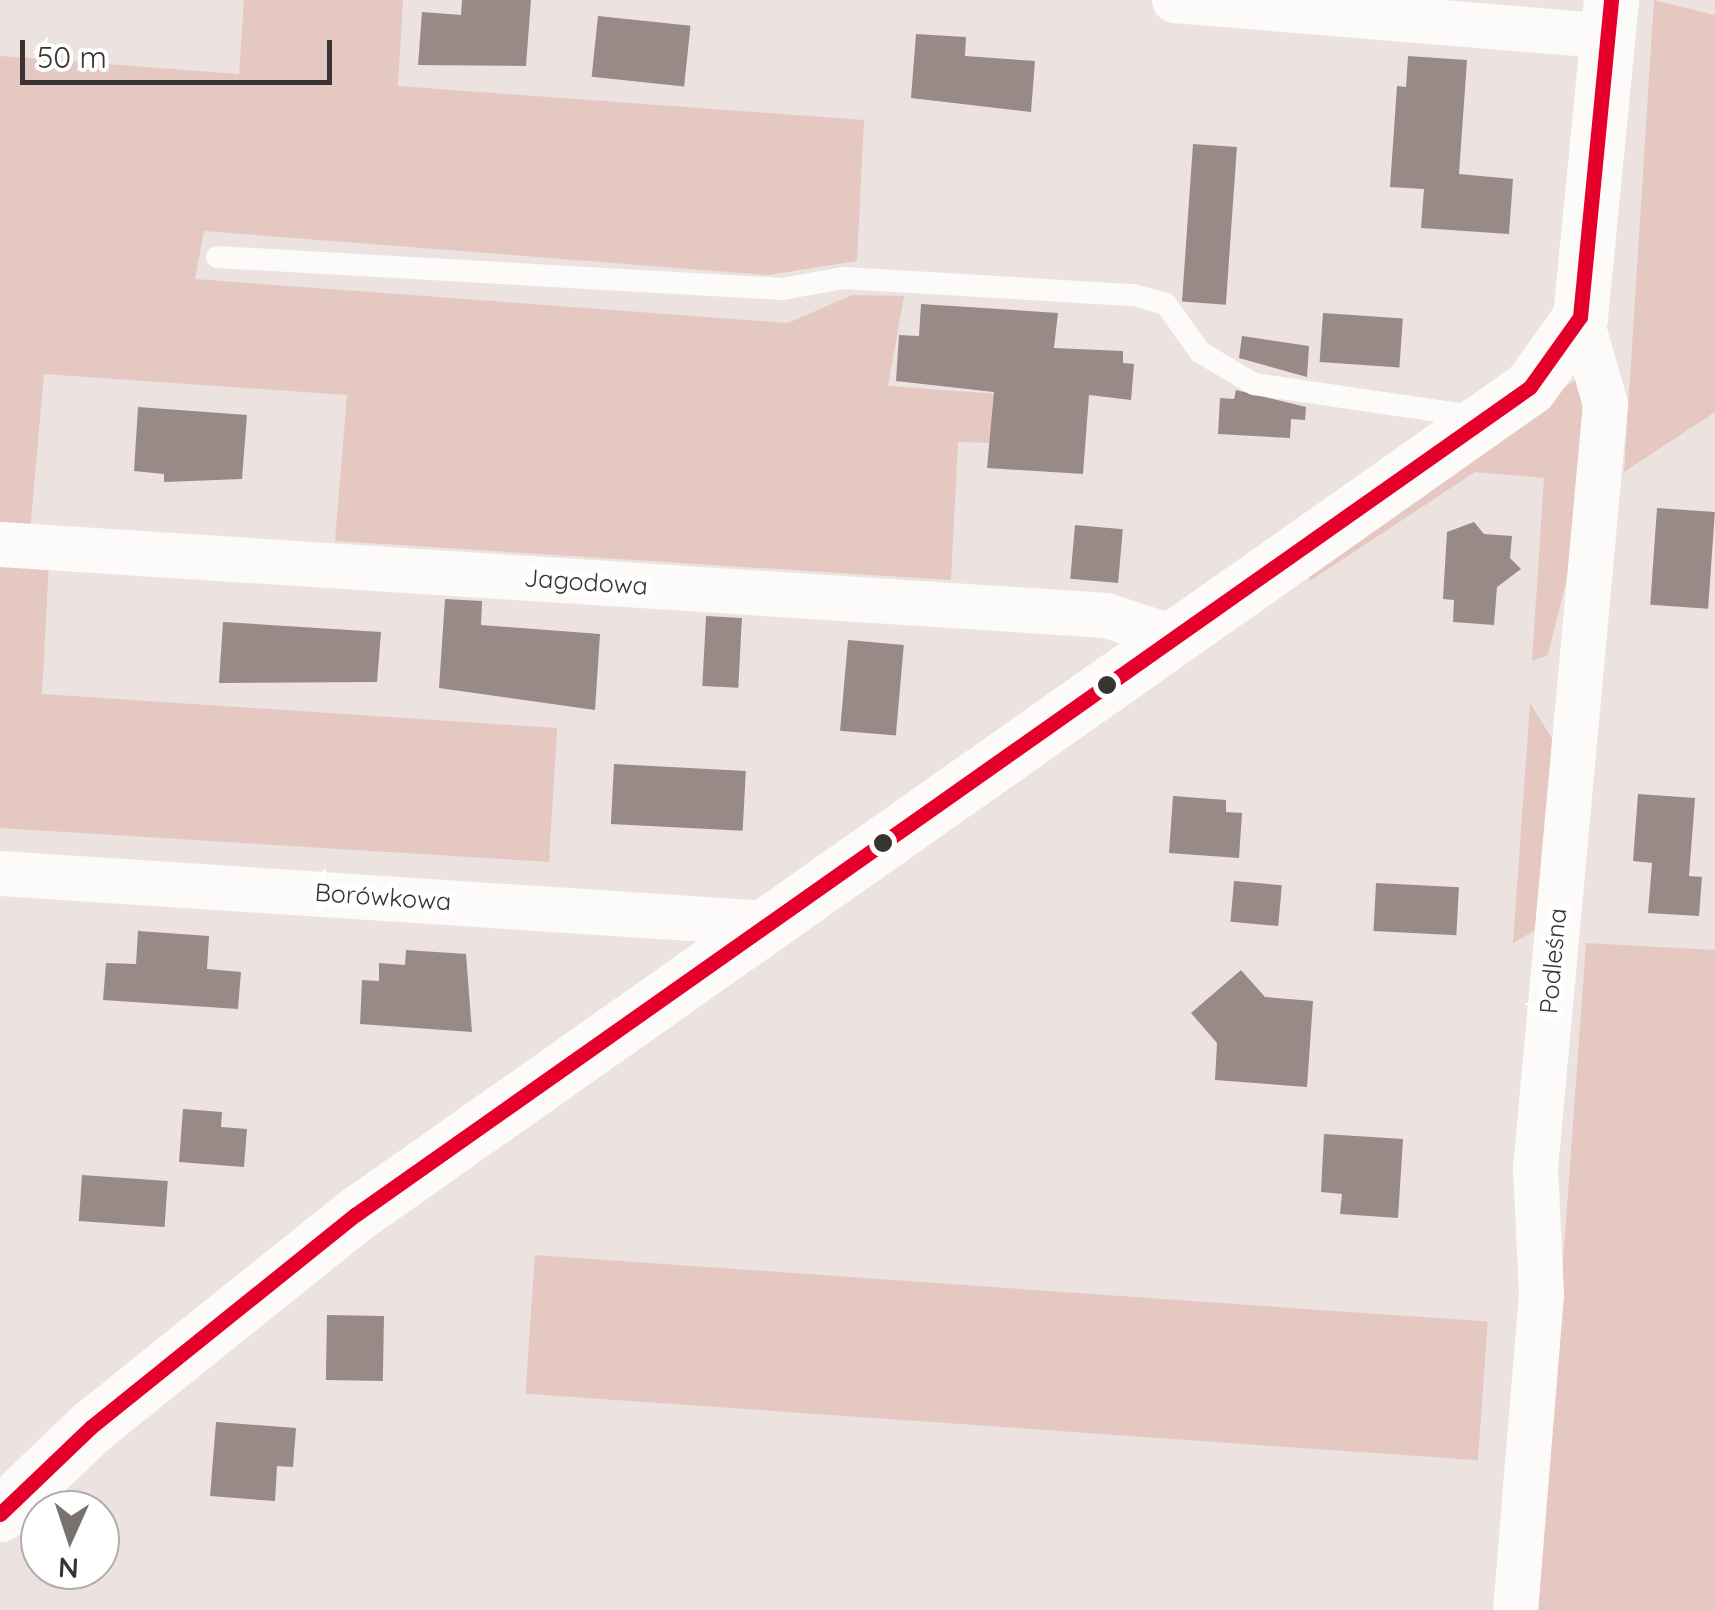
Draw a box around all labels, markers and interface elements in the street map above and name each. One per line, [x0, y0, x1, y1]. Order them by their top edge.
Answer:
scale bar [25, 20, 338, 82]
text: 50 m [37, 38, 107, 76]
street label: Jagodowa [523, 563, 649, 601]
unlabelled marker [1097, 675, 1117, 695]
unlabelled marker [873, 833, 893, 853]
street label: Borówkowa [314, 877, 452, 917]
street label: Podleśna [1533, 907, 1573, 1015]
north arrow [20, 1490, 120, 1590]
text: N [57, 1550, 80, 1586]

